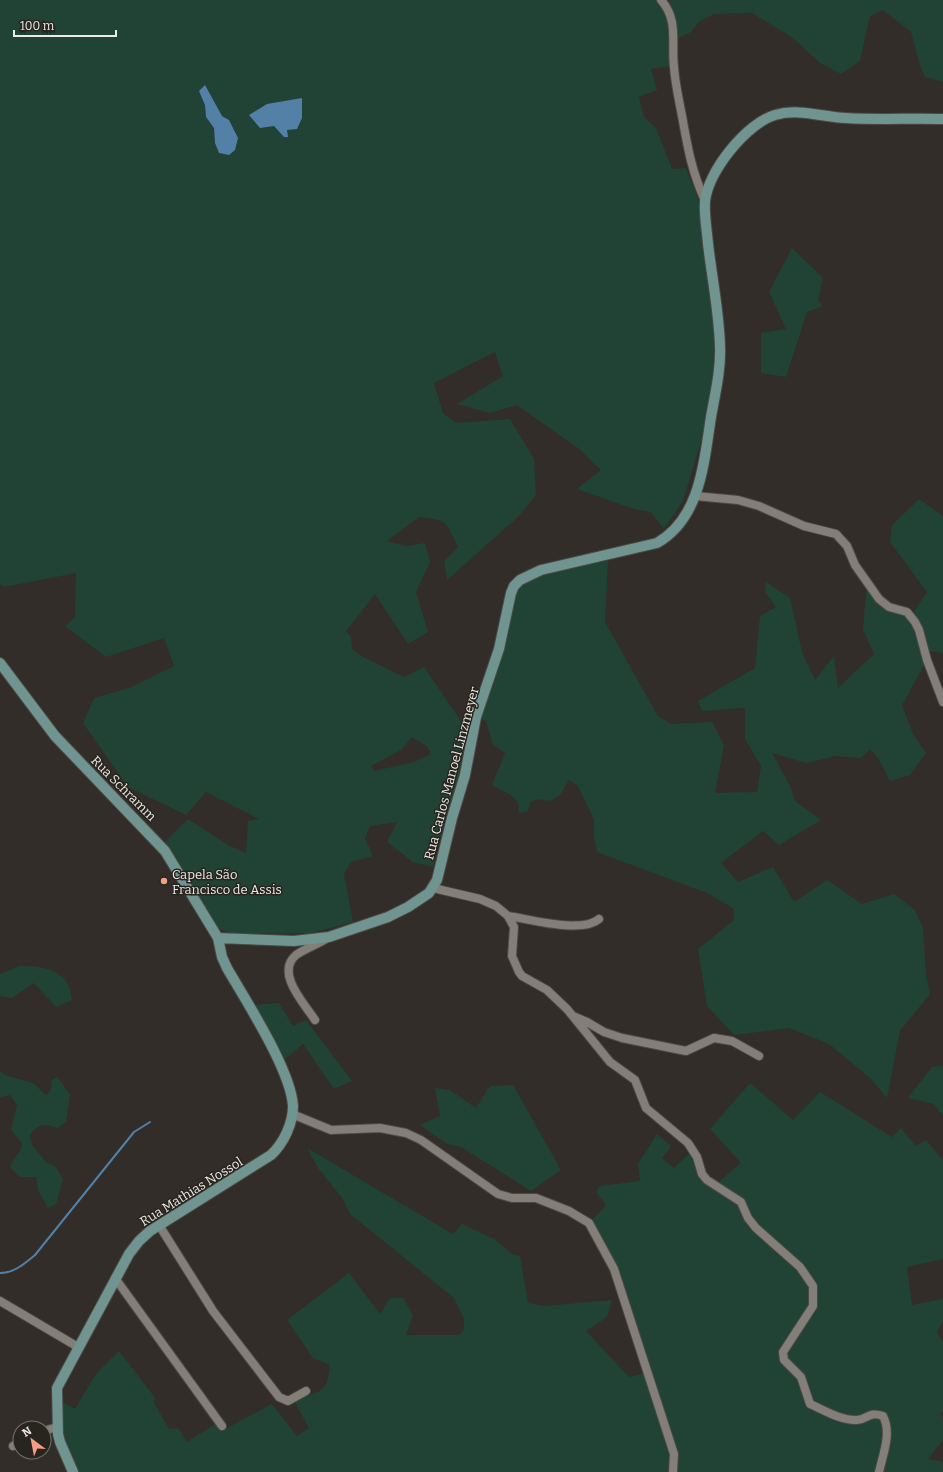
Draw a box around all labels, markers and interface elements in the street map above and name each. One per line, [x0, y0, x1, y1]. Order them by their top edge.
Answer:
scale bar [14, 12, 116, 38]
text: 100 m [20, 19, 55, 33]
street label: Rua Carlos Manoel Linzmeyer [421, 685, 482, 861]
street label: Rua Schramm [88, 753, 160, 824]
place label: Capela São Francisco de Assis [172, 867, 282, 897]
marker: Capela São Francisco de Assis [159, 876, 169, 886]
street label: Rua Mathias Nossol [137, 1154, 246, 1229]
north arrow [12, 1420, 52, 1460]
text: N [20, 1424, 34, 1440]

